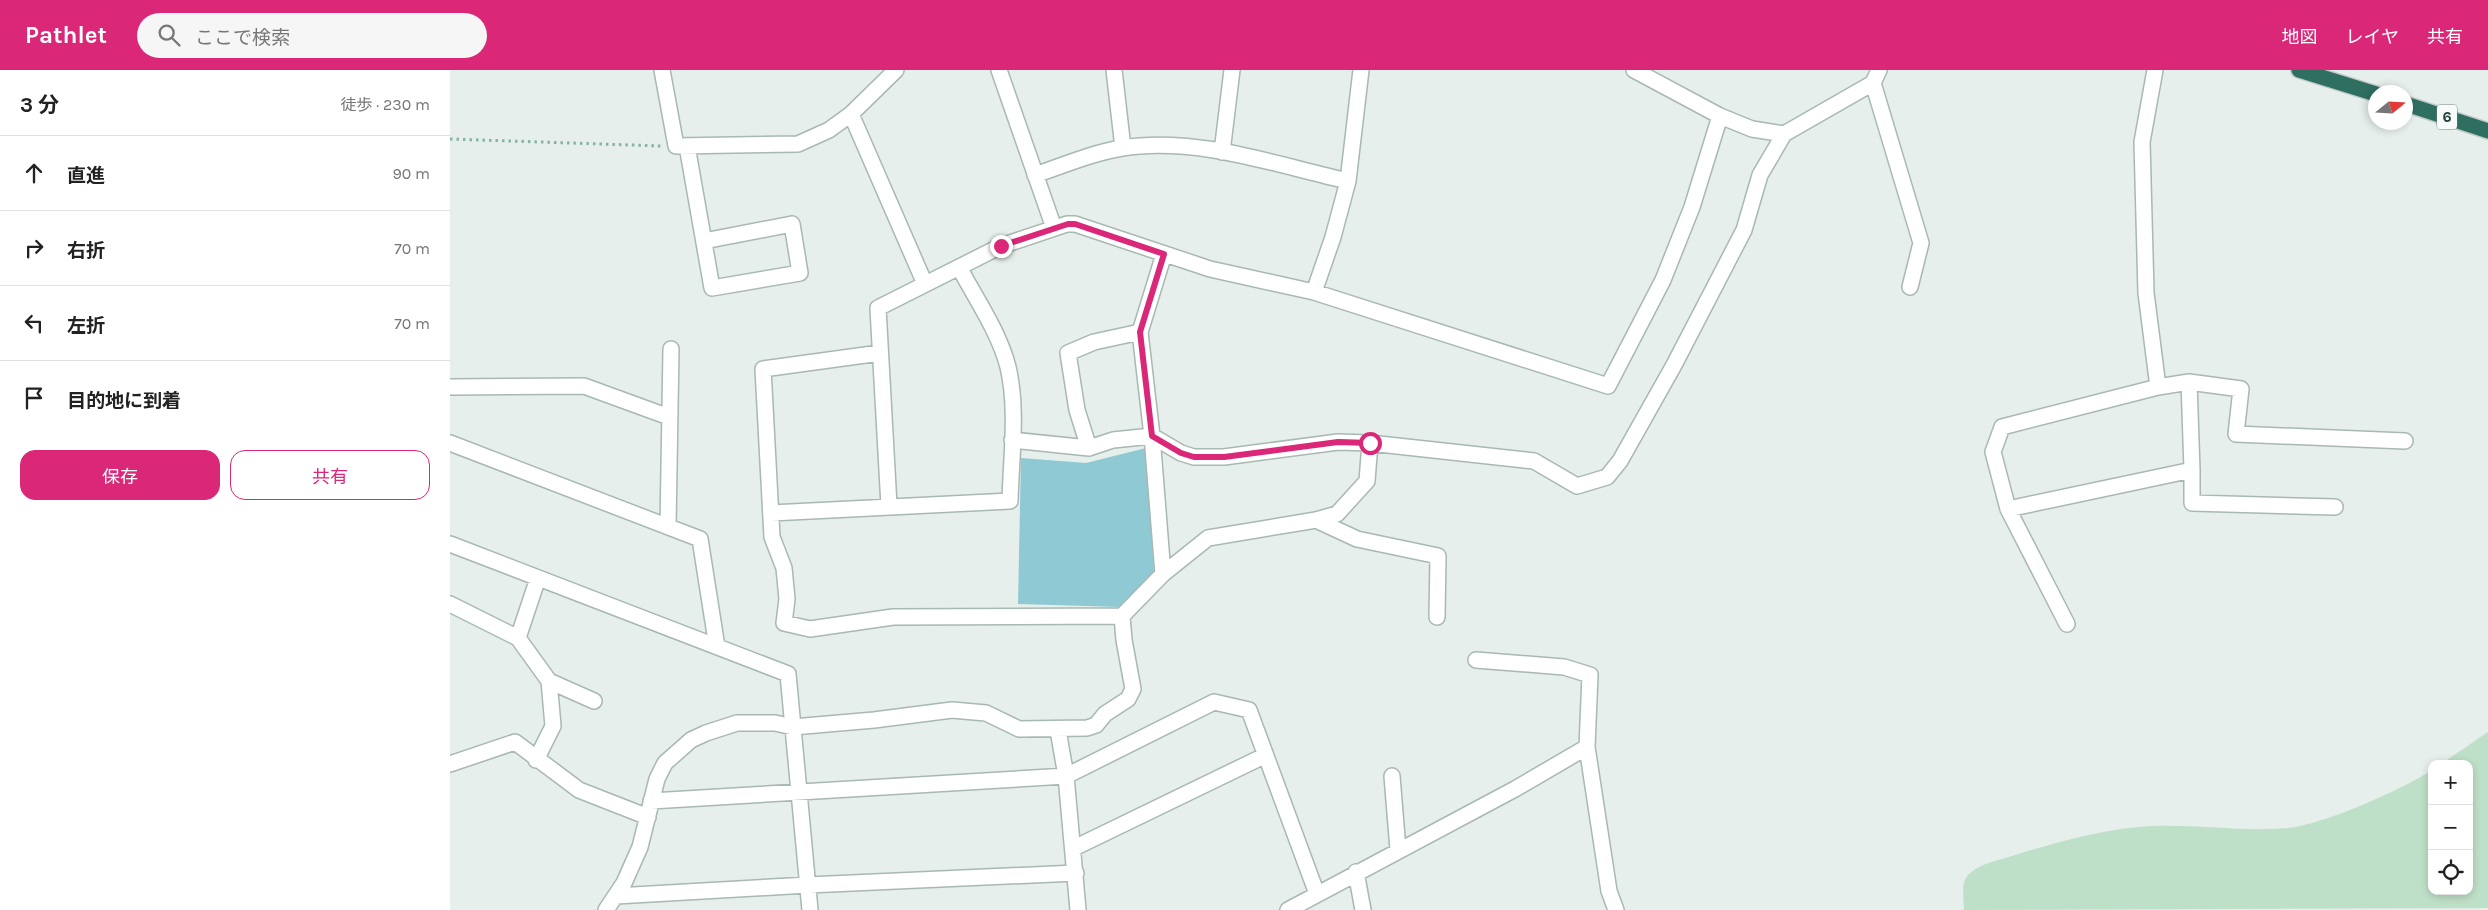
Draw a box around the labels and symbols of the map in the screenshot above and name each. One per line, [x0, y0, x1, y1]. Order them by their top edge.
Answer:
north arrow [2368, 85, 2413, 130]
road number: 6 [2437, 104, 2457, 130]
route end [990, 235, 1013, 258]
route start [1359, 432, 1382, 455]

